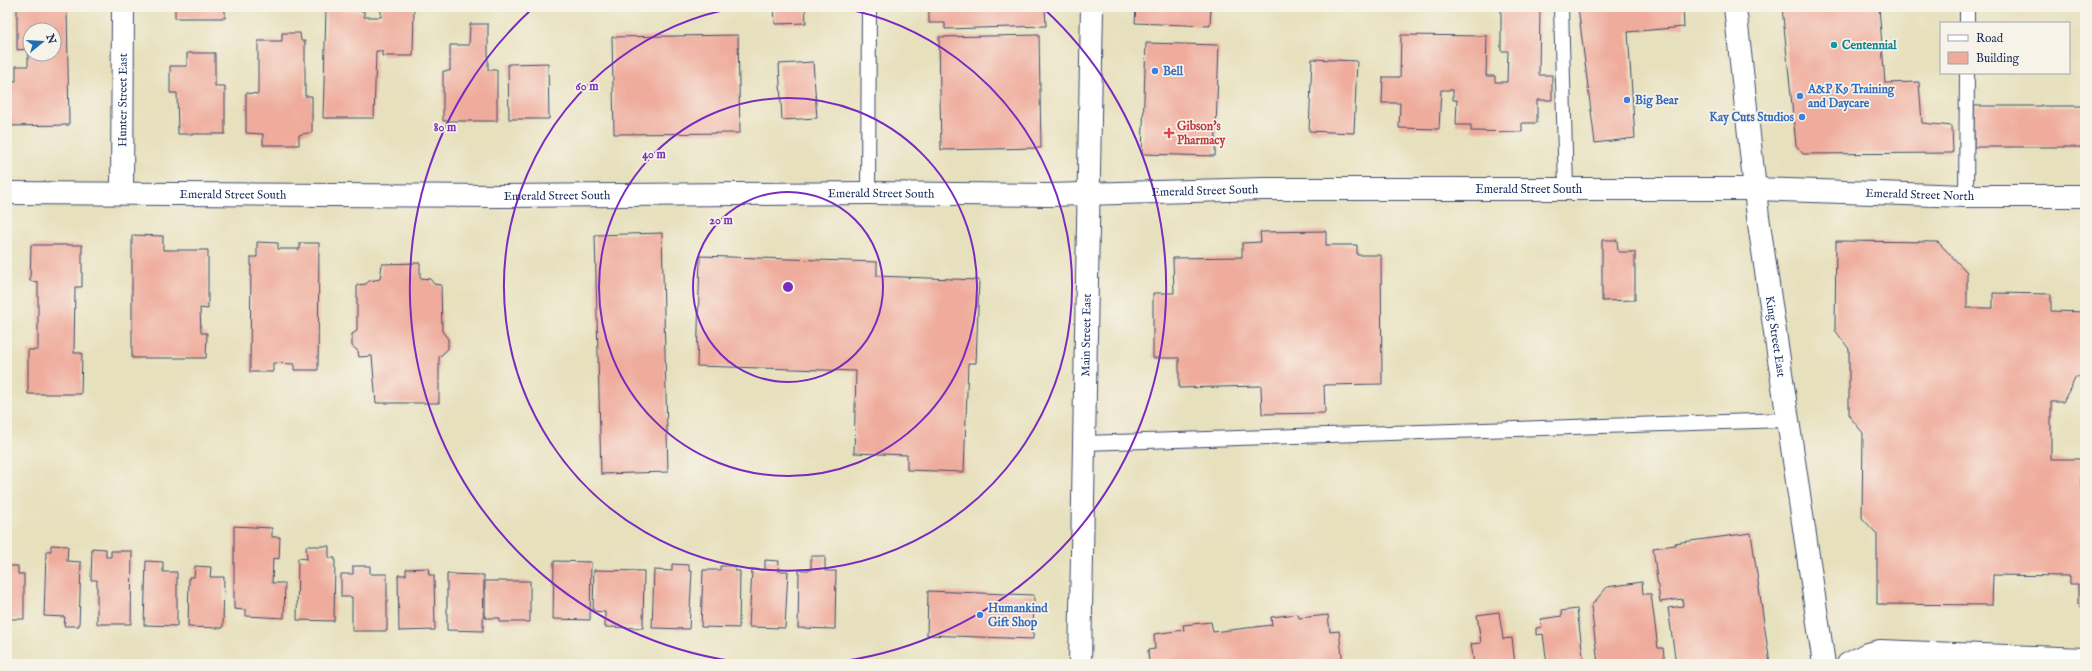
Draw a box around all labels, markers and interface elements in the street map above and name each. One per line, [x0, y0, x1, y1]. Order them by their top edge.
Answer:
north arrow [22, 22, 62, 62]
legend [1940, 22, 2070, 74]
text: Road [1976, 31, 2004, 46]
text: N [42, 32, 59, 46]
place label: Centennial [1842, 38, 1897, 53]
marker: Centennial [1829, 40, 1839, 50]
text: Building [1976, 51, 2020, 66]
street label: Hunter Street East [115, 53, 130, 147]
place label: Bell [1163, 64, 1184, 79]
marker: Bell [1150, 66, 1160, 76]
text: 60 m [576, 79, 599, 94]
place label: A&P K9 Training and Daycare [1807, 82, 1895, 112]
marker: A&P K9 Training and Daycare [1795, 91, 1805, 101]
place label: Big Bear [1635, 93, 1679, 109]
marker: Big Bear [1622, 95, 1632, 105]
place label: Kay Cuts Studios [1709, 110, 1795, 126]
marker: Kay Cuts Studios [1797, 112, 1807, 122]
place label: Gibson's Pharmacy [1177, 119, 1227, 149]
text: 80 m [434, 120, 457, 135]
marker: Gibson's Pharmacy [1164, 128, 1174, 138]
text: 40 m [642, 147, 667, 162]
street label: Emerald Street South [1151, 182, 1259, 200]
street label: Emerald Street South [1476, 182, 1583, 197]
street label: Emerald Street South [828, 185, 935, 201]
street label: Emerald Street North [1865, 185, 1975, 204]
street label: Emerald Street South [180, 187, 287, 202]
street label: Emerald Street South [504, 188, 611, 203]
text: 20 m [709, 213, 733, 228]
centre of rings [781, 280, 795, 294]
street label: Main Street East [1078, 293, 1094, 377]
street label: King Street East [1762, 295, 1789, 378]
place label: Humankind Gift Shop [988, 601, 1048, 631]
marker: Humankind Gift Shop [975, 610, 985, 620]

